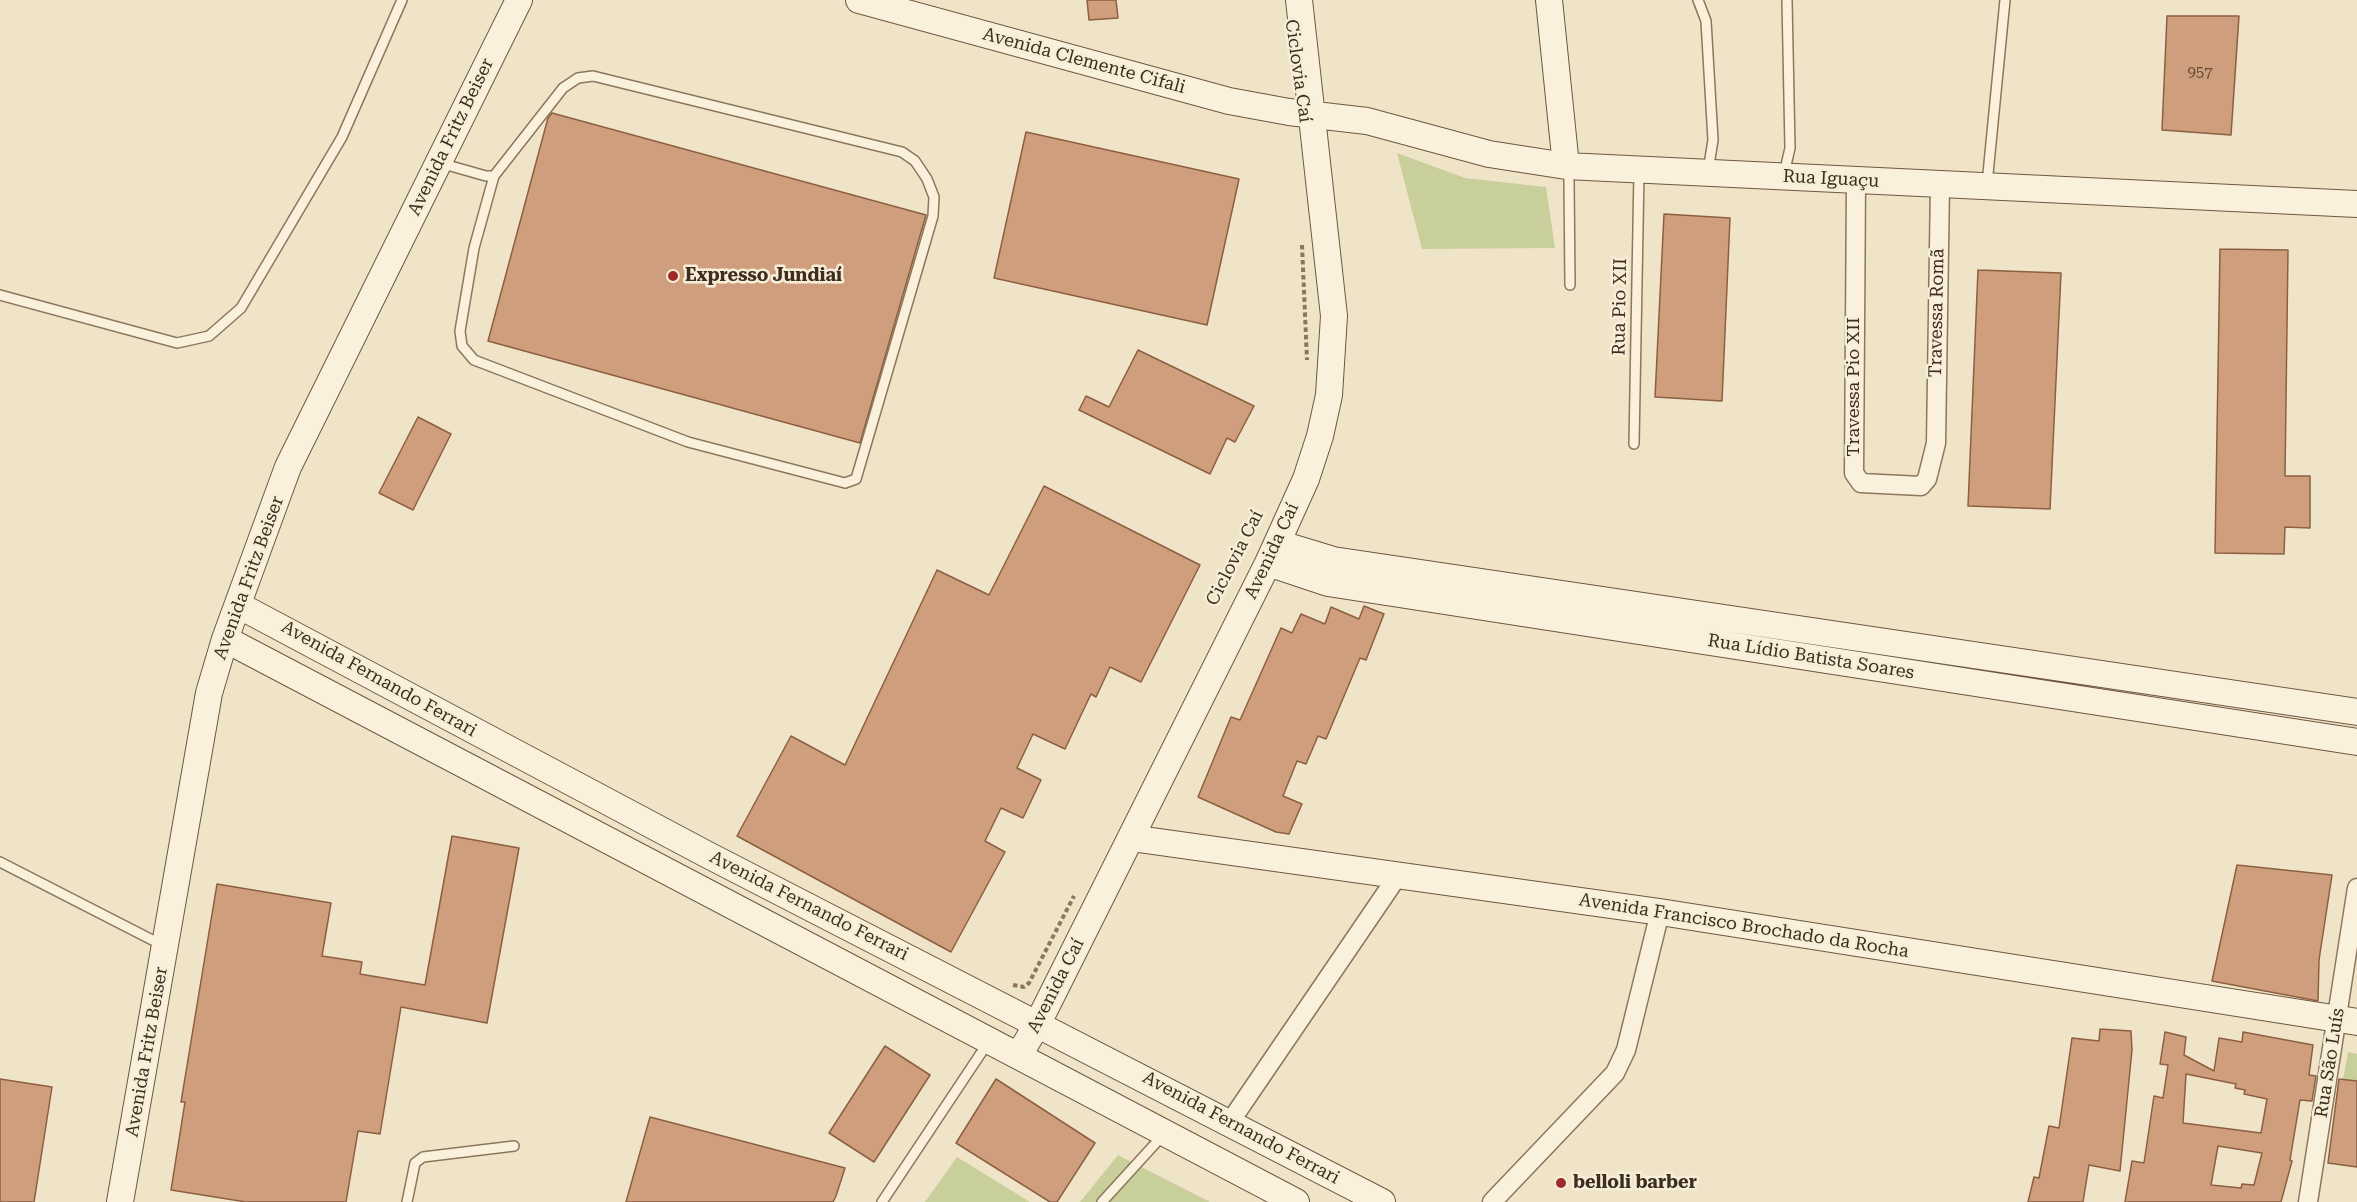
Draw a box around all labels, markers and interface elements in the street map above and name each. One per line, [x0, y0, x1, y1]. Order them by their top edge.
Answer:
street label: Ciclovia Caí [1280, 18, 1316, 124]
street label: Avenida Clemente Cifali [980, 24, 1188, 98]
street label: Avenida Fritz Beiser [403, 55, 499, 219]
house number: 957 [2187, 64, 2213, 82]
street label: Rua Iguaçu [1782, 166, 1880, 192]
street label: Travessa Romã [1925, 248, 1949, 378]
street label: Rua Pio XII [1608, 258, 1632, 356]
place label: Expresso Jundiaí [685, 265, 842, 287]
marker: Expresso Jundiaí [666, 269, 680, 283]
street label: Travessa Pio XII [1843, 317, 1865, 457]
street label: Avenida Fritz Beiser [209, 493, 289, 663]
street label: Avenida Caí [1240, 499, 1304, 603]
street label: Ciclovia Caí [1202, 507, 1268, 609]
street label: Avenida Fernando Ferrari [278, 616, 480, 742]
street label: Rua Lídio Batista Soares [1706, 630, 1916, 684]
street label: Avenida Fernando Ferrari [706, 846, 912, 966]
street label: Avenida Francisco Brochado da Rocha [1578, 889, 1910, 963]
street label: Avenida Caí [1023, 935, 1089, 1037]
street label: Avenida Fritz Beiser [121, 965, 173, 1139]
street label: Rua São Luís [2311, 1007, 2349, 1119]
street label: Avenida Fernando Ferrari [1139, 1067, 1343, 1189]
place label: belloli barber [1573, 1172, 1697, 1194]
marker: belloli barber [1554, 1176, 1568, 1190]

